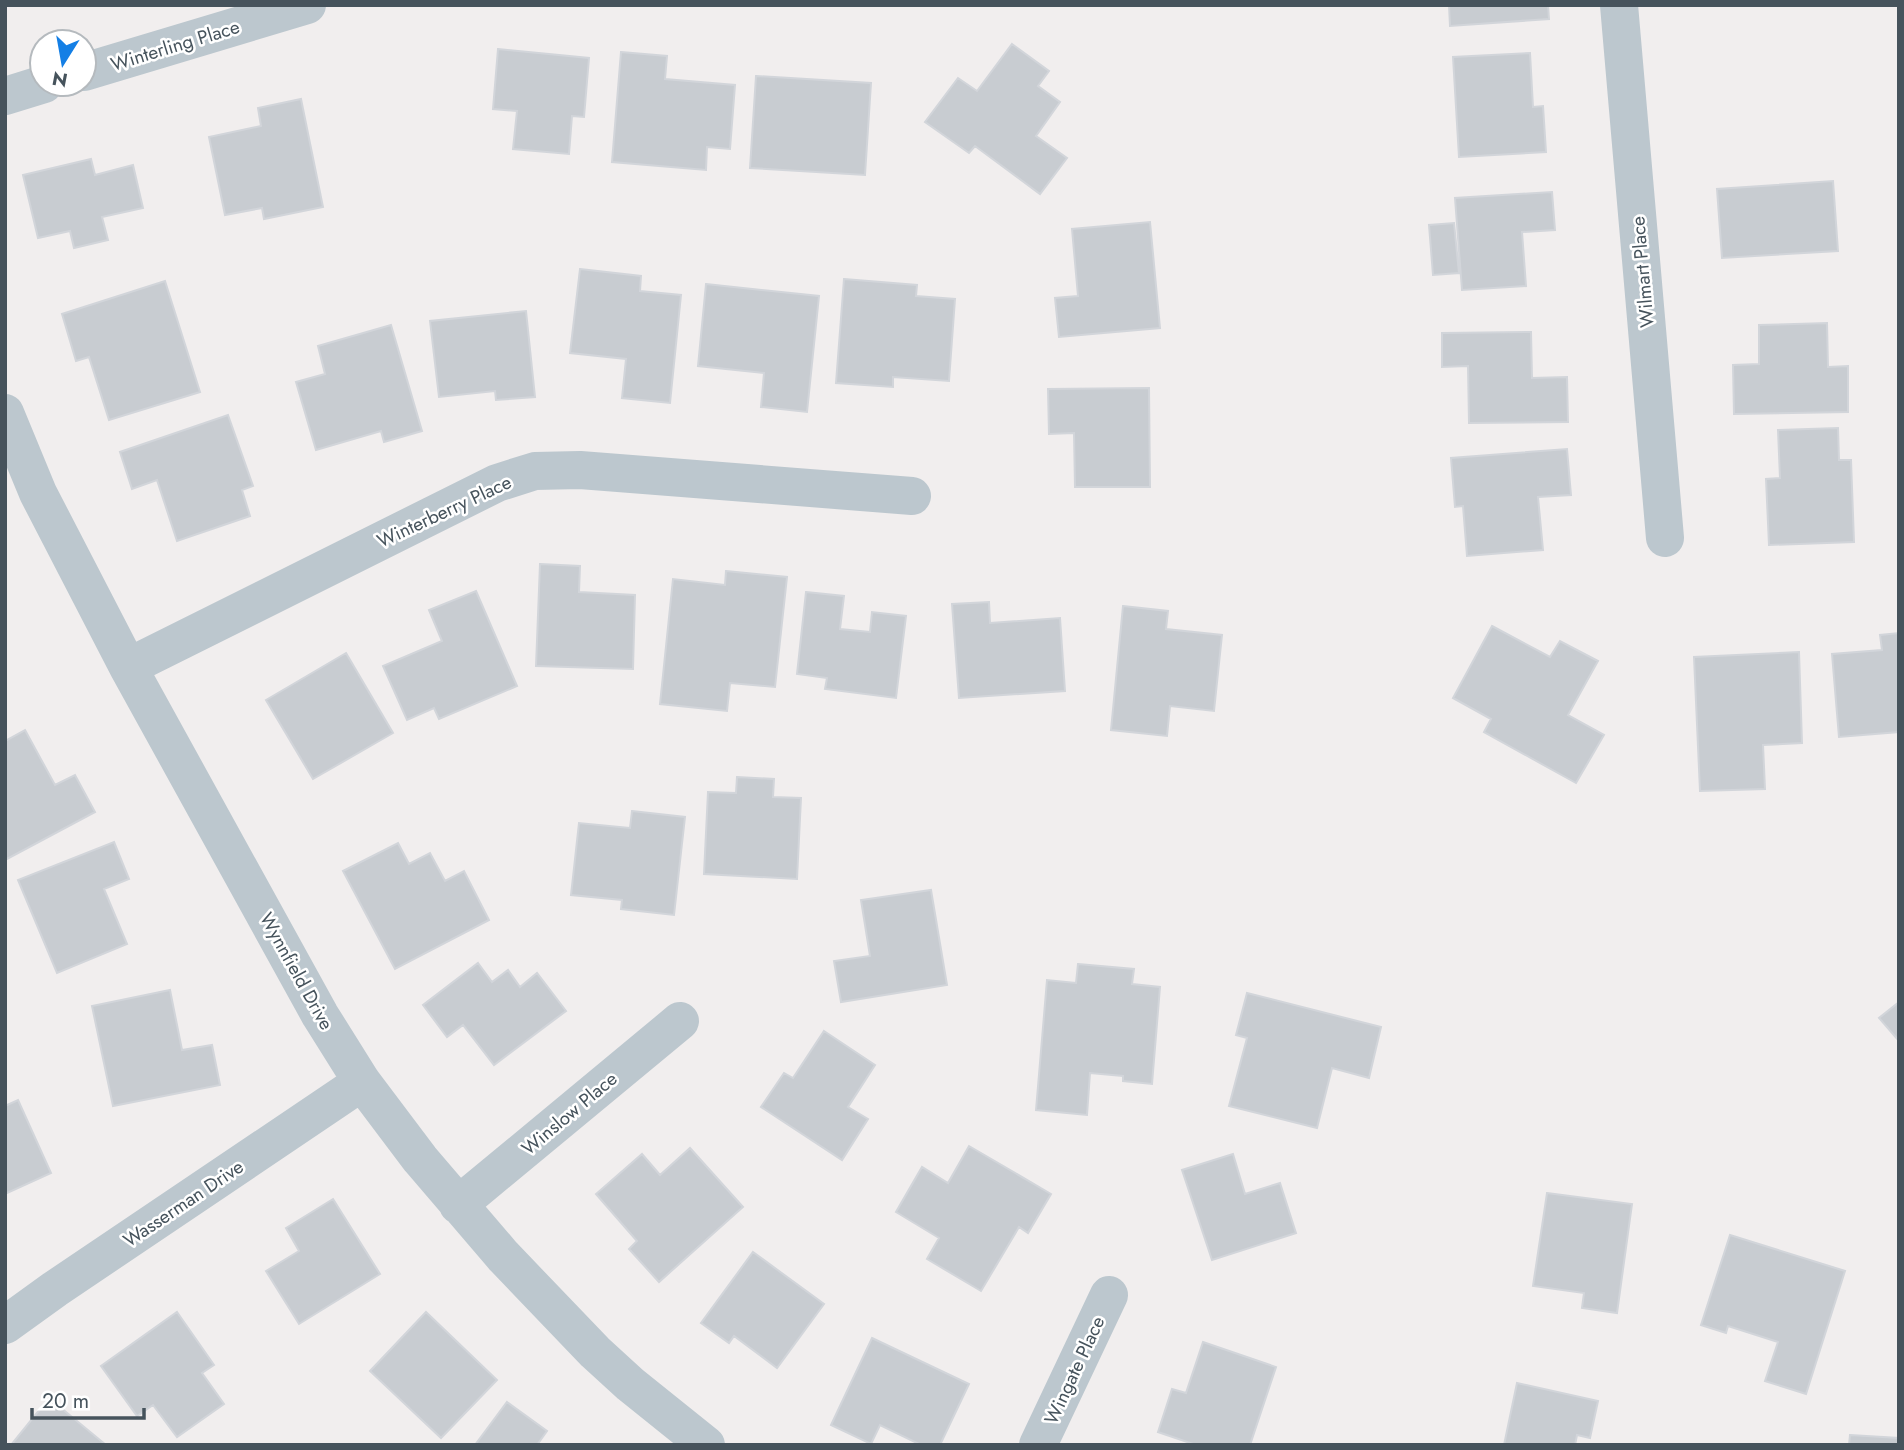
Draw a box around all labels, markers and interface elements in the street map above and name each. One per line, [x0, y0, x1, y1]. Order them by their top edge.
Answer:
street label: Winterling Place [108, 13, 243, 78]
north arrow [28, 28, 98, 98]
text: N [50, 65, 70, 94]
street label: Wilmart Place [1624, 215, 1661, 329]
street label: Winterberry Place [373, 468, 516, 554]
street label: Wynnfield Drive [253, 908, 340, 1035]
street label: Winslow Place [516, 1065, 623, 1161]
street label: Wasserman Drive [118, 1153, 249, 1254]
street label: Wingate Place [1038, 1312, 1111, 1429]
scale bar [32, 1376, 144, 1420]
text: 20 m [42, 1386, 89, 1416]

